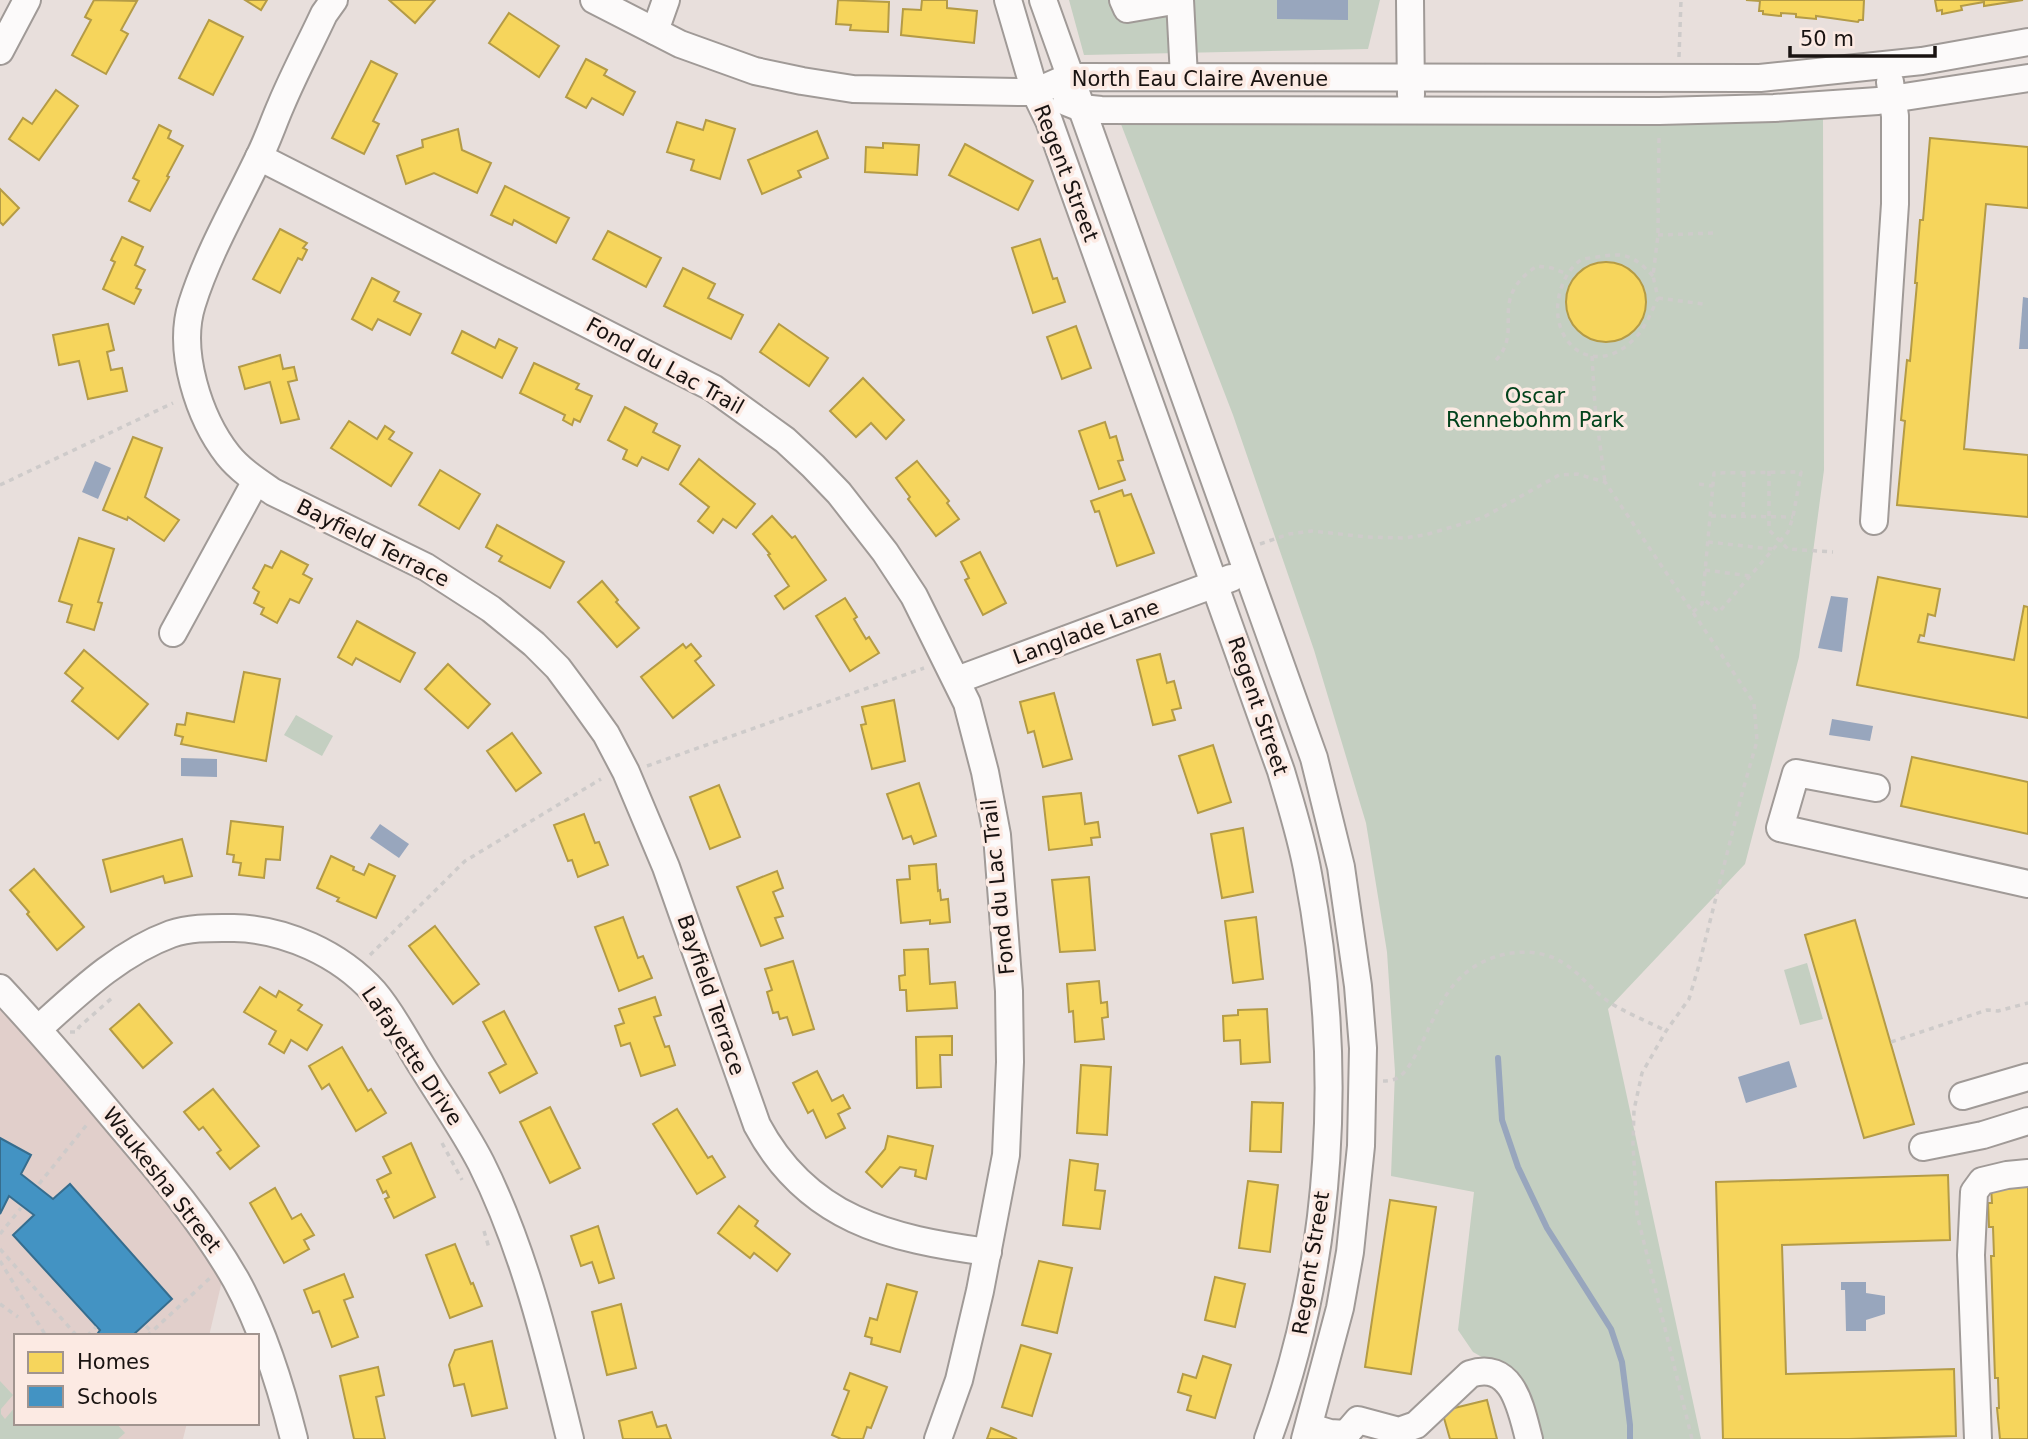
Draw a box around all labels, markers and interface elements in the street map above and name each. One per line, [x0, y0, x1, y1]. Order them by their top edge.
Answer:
scale bar [1790, 14, 1935, 58]
text: 50 m [1800, 27, 1854, 51]
street label: North Eau Claire Avenue [1072, 67, 1328, 91]
street label: Regent Street [1029, 101, 1103, 245]
street label: Fond du Lac Trail [582, 313, 748, 419]
park label: Oscar Rennebohm Park [1446, 384, 1625, 432]
street label: Bayfield Terrace [293, 494, 453, 592]
street label: Langlade Lane [1010, 594, 1162, 670]
street label: Regent Street [1223, 634, 1293, 778]
street label: Fond du Lac Trail [977, 798, 1019, 976]
street label: Bayfield Terrace [672, 912, 750, 1078]
street label: Lafayette Drive [357, 982, 467, 1130]
street label: Waukesha Street [98, 1103, 226, 1257]
street label: Regent Street [1288, 1190, 1334, 1336]
legend [14, 1334, 259, 1425]
text: Homes [77, 1350, 150, 1374]
text: Schools [77, 1385, 158, 1409]

